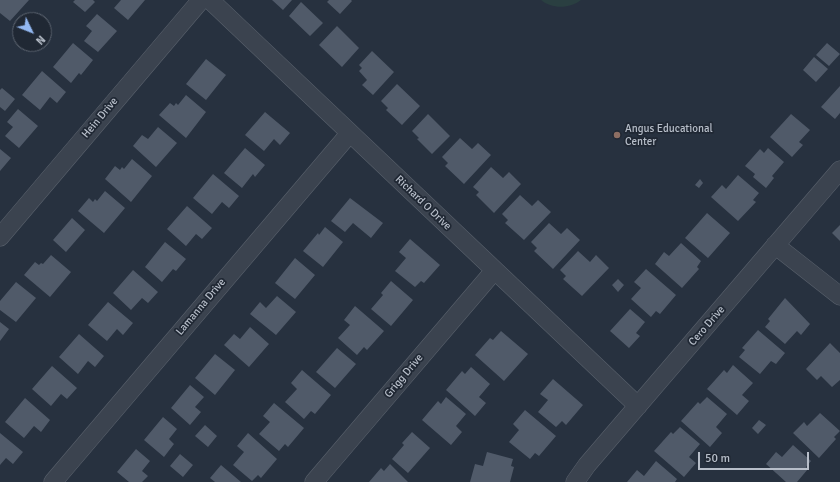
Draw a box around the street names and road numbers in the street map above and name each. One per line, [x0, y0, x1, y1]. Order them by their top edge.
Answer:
street label: Hein Drive [79, 95, 121, 141]
street label: Richard O Drive [392, 173, 454, 233]
street label: Lamanna Drive [173, 276, 229, 338]
street label: Cero Drive [686, 303, 728, 349]
street label: Grigg Drive [382, 351, 426, 401]

